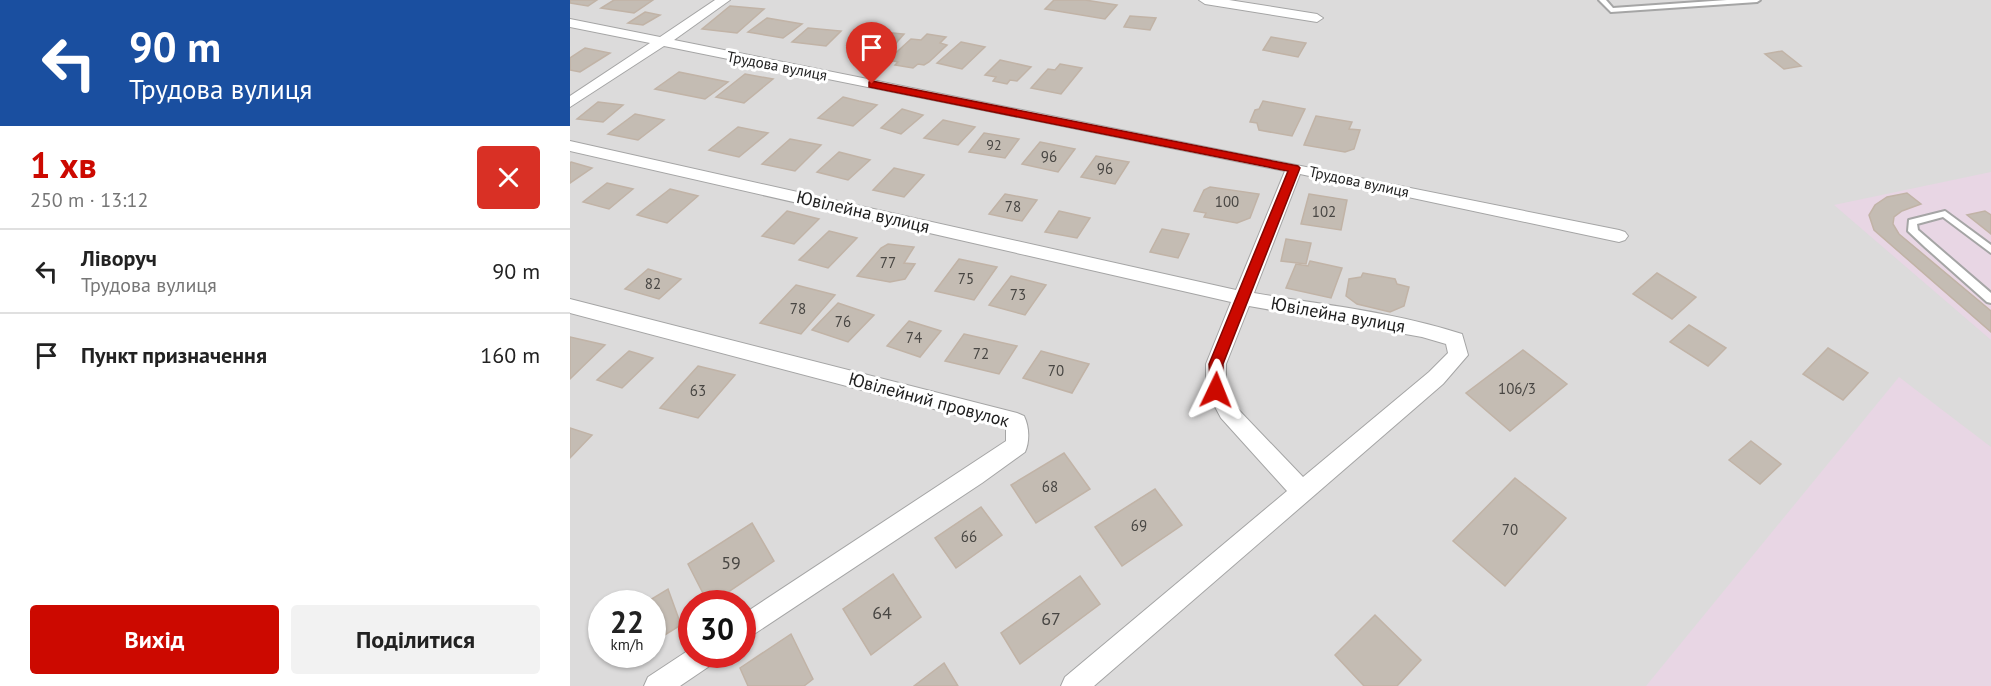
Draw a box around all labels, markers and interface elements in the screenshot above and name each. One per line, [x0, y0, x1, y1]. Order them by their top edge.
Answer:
text: 90 m [129, 19, 221, 74]
pin [846, 22, 897, 84]
icon: left [30, 24, 108, 102]
icon: arrive [855, 31, 888, 64]
street label: Трудова вулиця [725, 46, 829, 85]
text: Трудова вулиця [129, 72, 312, 106]
house number: 92 [986, 136, 1002, 154]
text: 1 хв [30, 141, 97, 188]
button: close [477, 146, 540, 209]
house number: 96 [1041, 147, 1057, 166]
house number: 96 [1097, 159, 1113, 178]
street label: Трудова вулиця [1307, 162, 1411, 201]
street label: Ювілейна вулиця [794, 185, 932, 238]
text: 250 m · 13:12 [30, 187, 148, 213]
house number: 100 [1215, 192, 1239, 211]
house number: 78 [1005, 197, 1021, 216]
house number: 102 [1312, 202, 1336, 221]
text: Ліворуч [81, 244, 157, 272]
house number: 77 [880, 253, 896, 272]
icon: left [30, 255, 63, 288]
text: 90 m [492, 257, 540, 285]
house number: 75 [958, 269, 974, 288]
text: Трудова вулиця [81, 272, 217, 298]
house number: 82 [645, 274, 661, 293]
house number: 73 [1010, 285, 1026, 304]
street label: Ювілейна вулиця [1269, 291, 1407, 338]
house number: 78 [790, 299, 806, 318]
house number: 76 [835, 312, 851, 331]
house number: 74 [906, 328, 922, 347]
icon: arrive [30, 339, 63, 372]
text: Пункт призначення [81, 341, 267, 369]
text: 160 m [480, 341, 540, 369]
house number: 72 [973, 344, 989, 363]
position arrow [1184, 358, 1248, 422]
house number: 70 [1048, 361, 1064, 380]
street label: Ювілейний провулок [846, 367, 1012, 432]
house number: 106/3 [1498, 379, 1536, 398]
house number: 63 [690, 381, 706, 400]
house number: 68 [1042, 477, 1058, 496]
house number: 69 [1131, 516, 1147, 535]
house number: 70 [1502, 520, 1518, 539]
house number: 66 [961, 527, 977, 546]
house number: 59 [721, 551, 741, 574]
speed limit sign: 30 [678, 590, 756, 668]
house number: 64 [872, 601, 892, 624]
text: 22 [610, 602, 644, 641]
button: Вихід [30, 605, 279, 674]
button: Поділитися [291, 605, 540, 674]
house number: 67 [1041, 607, 1061, 630]
text: km/h [611, 635, 643, 654]

